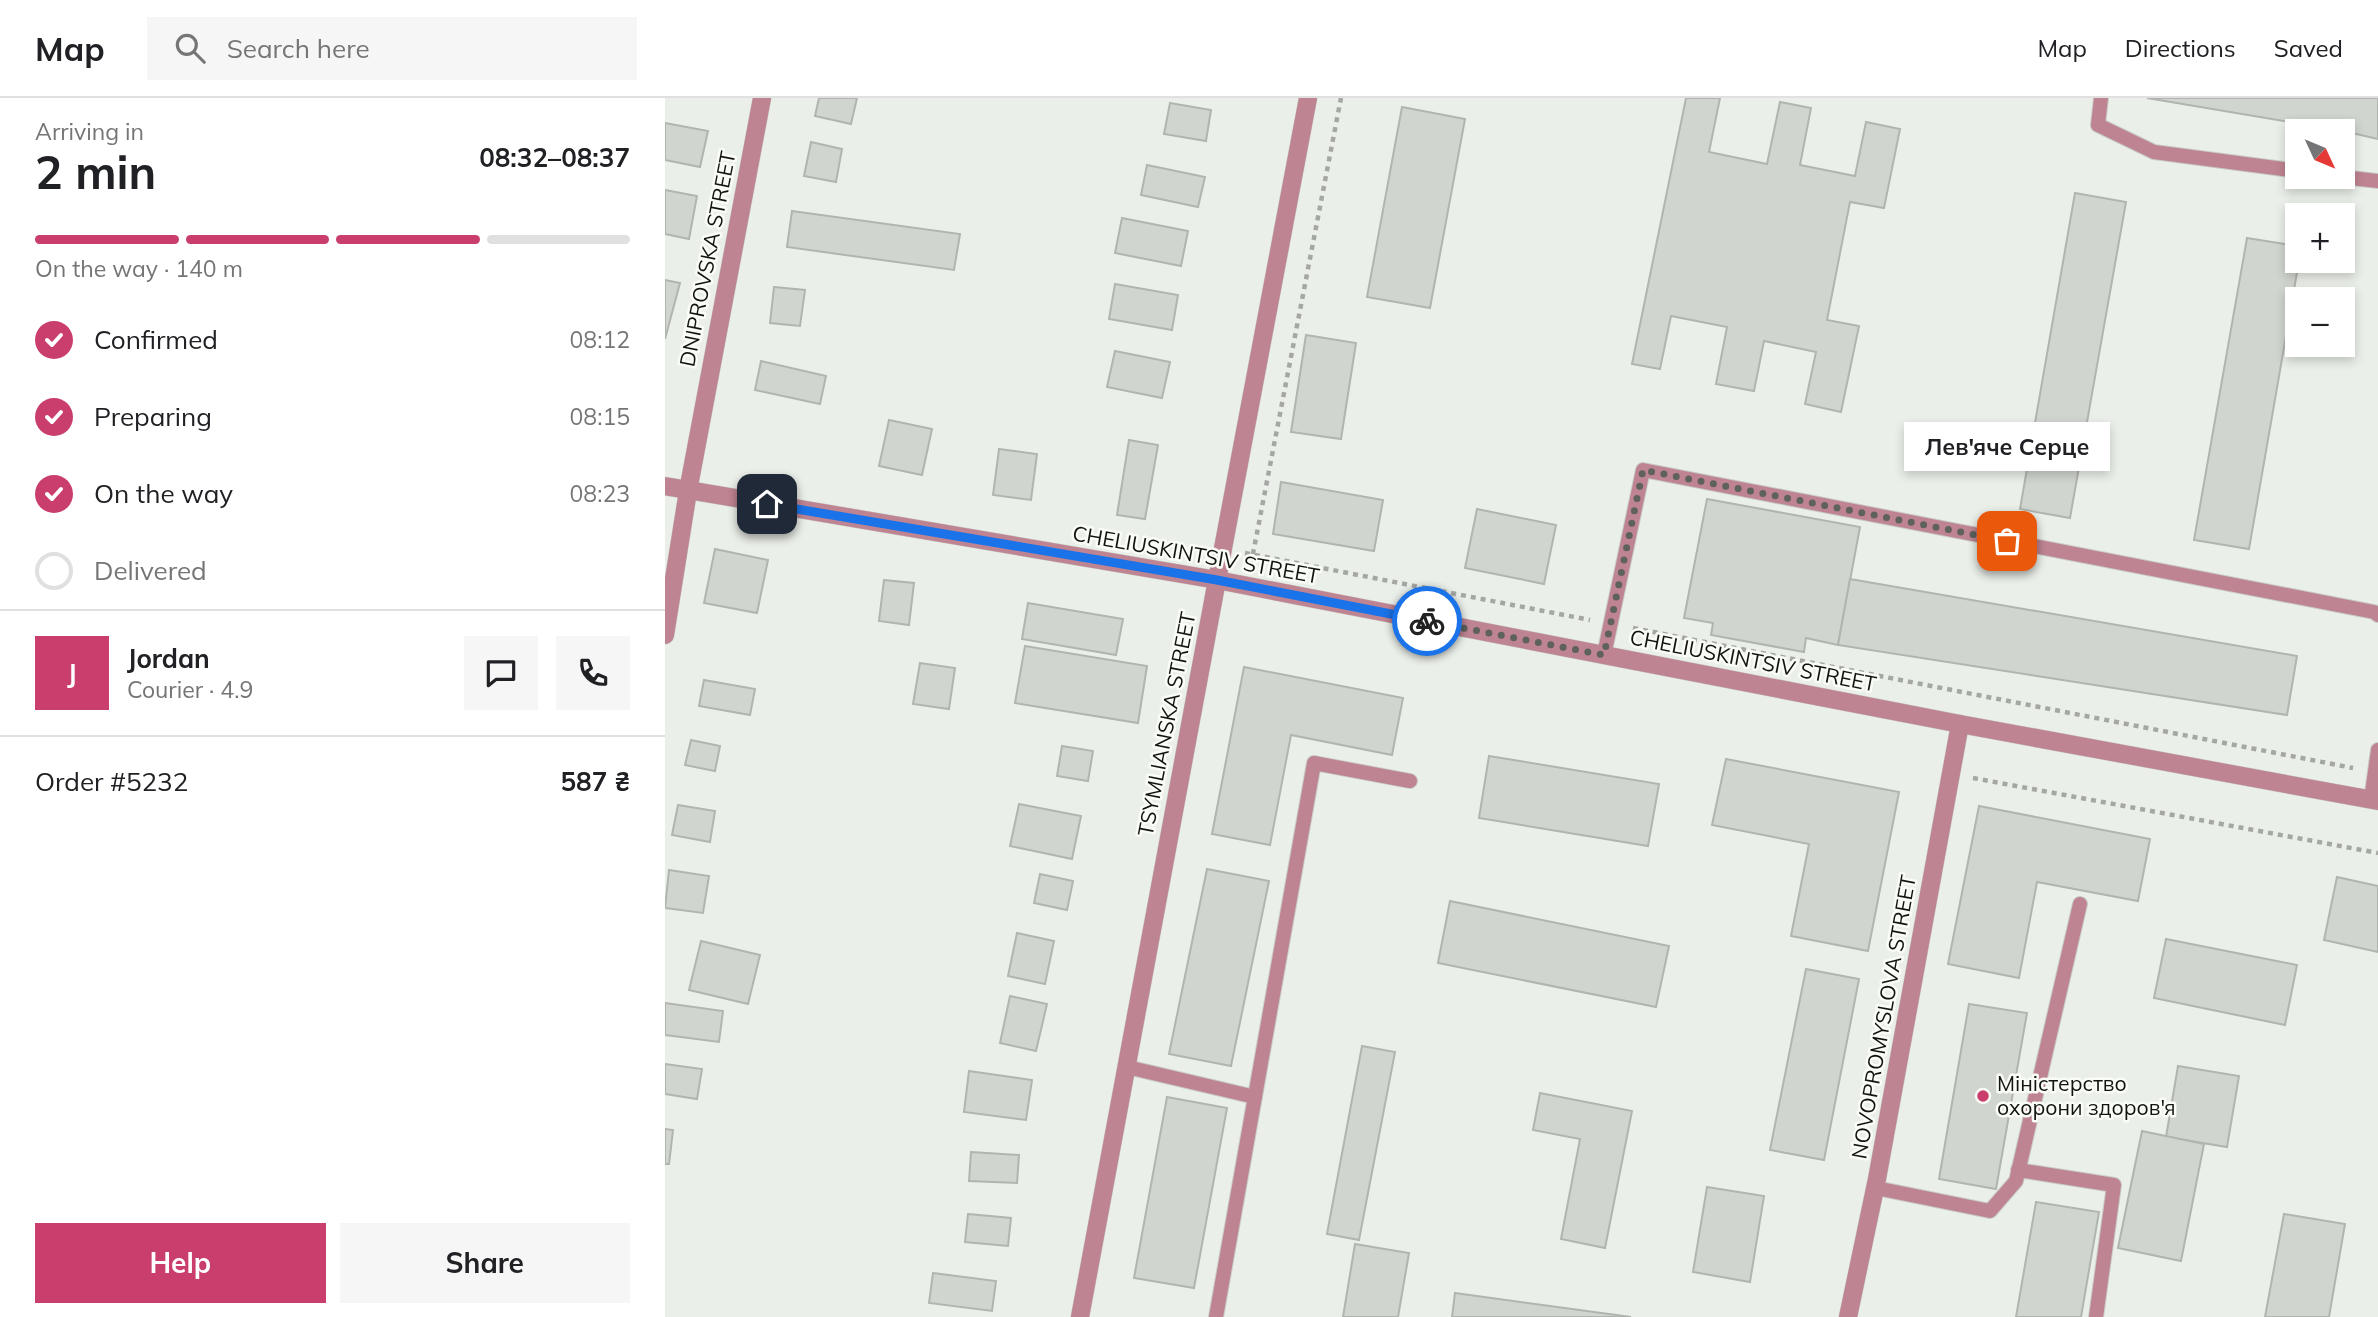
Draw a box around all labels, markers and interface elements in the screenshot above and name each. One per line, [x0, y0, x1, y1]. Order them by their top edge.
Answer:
search box [147, 17, 637, 80]
text: Map [35, 28, 105, 69]
icon: search [171, 29, 209, 67]
text: Search here [227, 32, 370, 65]
text: Map [2037, 33, 2087, 63]
text: Directions [2125, 33, 2236, 63]
text: Saved [2274, 33, 2343, 63]
text: Arriving in [35, 117, 144, 146]
north arrow [2285, 119, 2355, 189]
map controls [2285, 119, 2355, 357]
text: 08:32–08:37 [479, 141, 630, 174]
text: 2 min [35, 143, 156, 201]
street label: DNIPROVSKA STREET [673, 149, 741, 369]
button: + [2285, 203, 2355, 273]
text: On the way · 140 m [35, 254, 243, 283]
button: − [2285, 287, 2355, 357]
icon: check [35, 321, 73, 359]
text: Confirmed [94, 323, 218, 356]
text: 08:12 [570, 325, 630, 354]
icon: check [35, 398, 73, 436]
text: Preparing [94, 400, 212, 433]
text: 08:15 [570, 402, 630, 431]
callout: Лев'яче Серце [1904, 422, 2110, 471]
text: Лев'яче Серце [1925, 432, 2089, 461]
pin [737, 474, 797, 534]
icon: check [35, 475, 73, 513]
text: On the way [94, 477, 233, 510]
text: 08:23 [570, 479, 630, 508]
icon: home [748, 485, 786, 523]
pin [1977, 511, 2037, 571]
street label: CHELIUSKINTSIV STREET [1071, 519, 1322, 589]
icon: bag [1988, 522, 2026, 560]
text: Delivered [94, 554, 207, 587]
courier [1392, 586, 1462, 656]
icon: bike [1408, 602, 1446, 640]
street label: TSYMLIANSKA STREET [1132, 609, 1201, 838]
street label: CHELIUSKINTSIV STREET [1628, 623, 1879, 697]
button: chat [464, 636, 538, 710]
button: phone [556, 636, 630, 710]
text: Jordan [127, 642, 210, 675]
text: J [67, 657, 77, 690]
text: Courier · 4.9 [127, 675, 253, 704]
text: Order #5232 [35, 765, 188, 798]
text: 587 ₴ [560, 765, 630, 798]
street label: NOVOPROMYSLOVA STREET [1845, 873, 1921, 1161]
place label: Міністерство охорони здоров'я [1997, 1070, 2176, 1120]
marker: Міністерство охорони здоров'я [1975, 1088, 1991, 1104]
button: Help [35, 1223, 326, 1303]
button: Share [340, 1223, 630, 1303]

